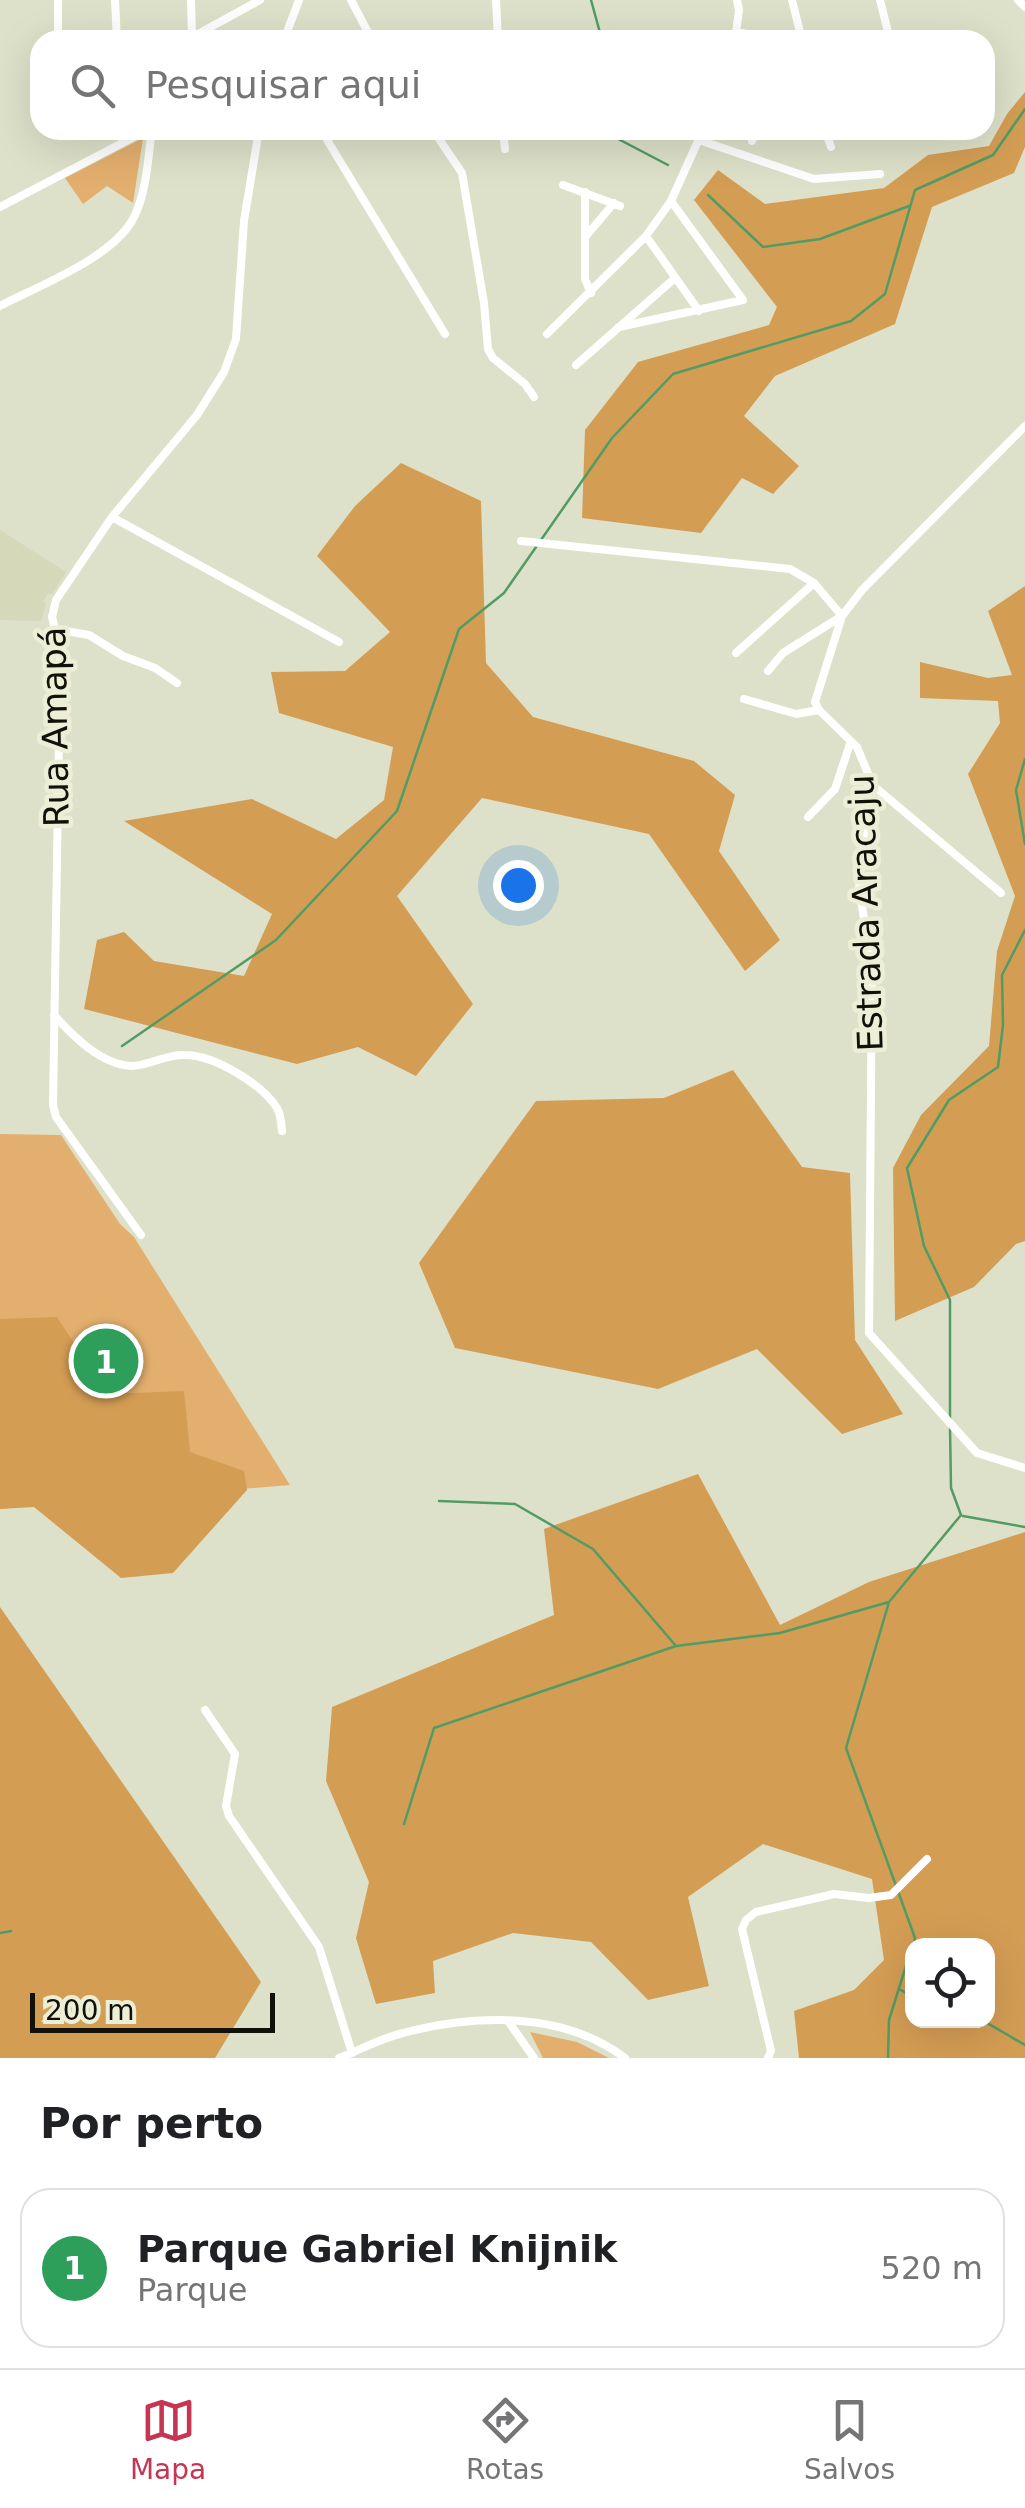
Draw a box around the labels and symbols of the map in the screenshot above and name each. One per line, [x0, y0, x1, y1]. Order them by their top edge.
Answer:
street label: Rua Amapá [33, 626, 77, 828]
street label: Estrada Aracaju [841, 774, 891, 1052]
your location [493, 860, 544, 911]
pin: 1 [74, 1324, 138, 1398]
scale bar [30, 1988, 275, 2032]

